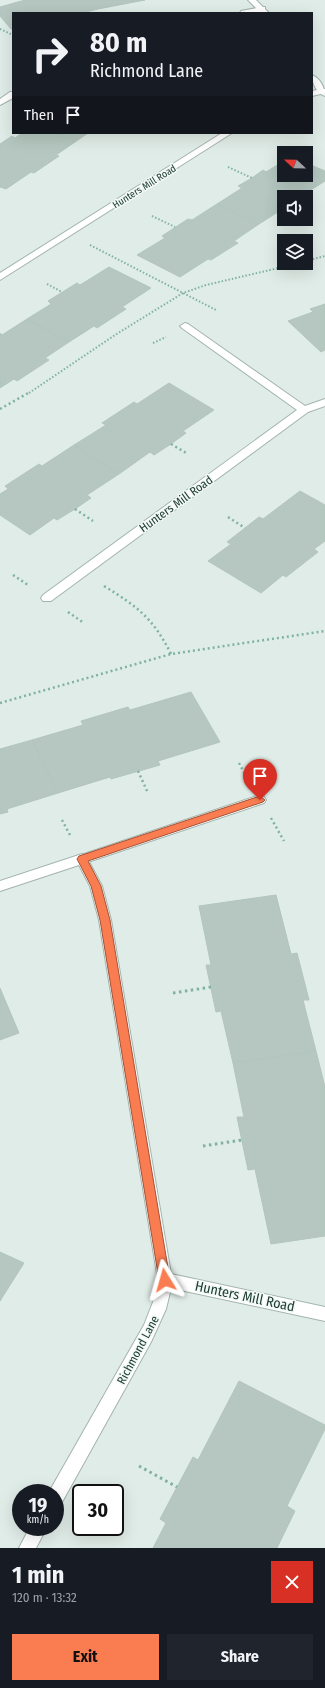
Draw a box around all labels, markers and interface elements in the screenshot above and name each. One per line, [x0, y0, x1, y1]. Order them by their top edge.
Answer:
text: 80 m [90, 26, 147, 59]
icon: right [24, 28, 76, 80]
text: Richmond Lane [90, 60, 203, 82]
icon: arrive [62, 104, 84, 126]
text: Then [24, 106, 54, 124]
north arrow [277, 146, 313, 182]
map controls [277, 146, 313, 270]
street label: Hunters Mill Road [111, 163, 178, 211]
button: sound [277, 190, 313, 226]
button: layers [277, 234, 313, 270]
street label: Hunters Mill Road [137, 473, 215, 535]
pin [243, 759, 277, 800]
icon: arrive [249, 765, 271, 787]
position arrow [144, 1259, 186, 1301]
street label: Hunters Mill Road [193, 1278, 296, 1315]
street label: Richmond Lane [114, 1313, 162, 1387]
speed limit sign: 30 [72, 1484, 124, 1536]
text: 19 [29, 1493, 47, 1517]
text: km/h [27, 1514, 49, 1526]
text: 1 min [12, 1561, 64, 1589]
button: close [271, 1561, 313, 1603]
text: 120 m · 13:32 [12, 1590, 77, 1605]
button: Exit [12, 1634, 159, 1680]
button: Share [167, 1634, 313, 1680]

